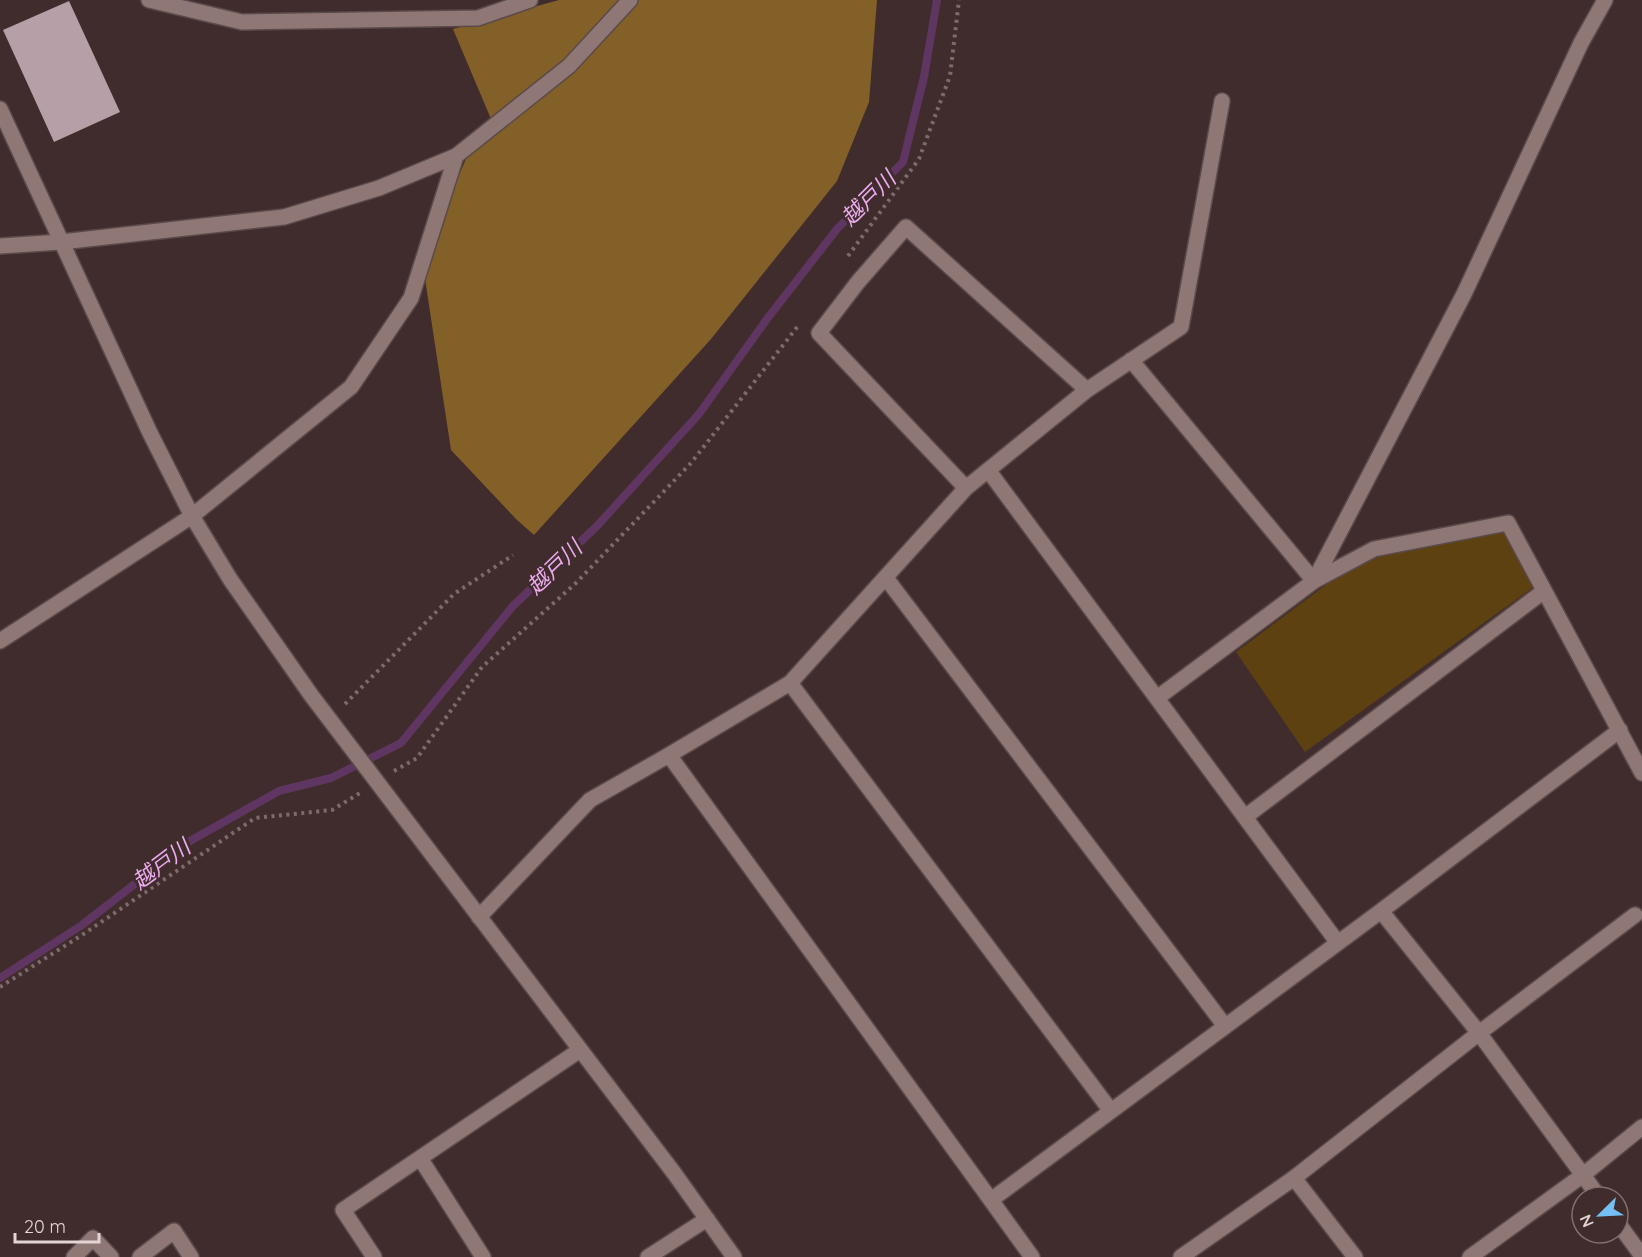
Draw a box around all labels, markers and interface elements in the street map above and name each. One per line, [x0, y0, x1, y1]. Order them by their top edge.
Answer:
water label: 越戸川 [835, 163, 903, 231]
water label: 越戸川 [521, 533, 589, 600]
water label: 越戸川 [126, 832, 197, 895]
north arrow [1570, 1185, 1630, 1245]
scale bar [15, 1206, 99, 1244]
text: N [1575, 1212, 1598, 1231]
text: 20 m [24, 1215, 66, 1238]

